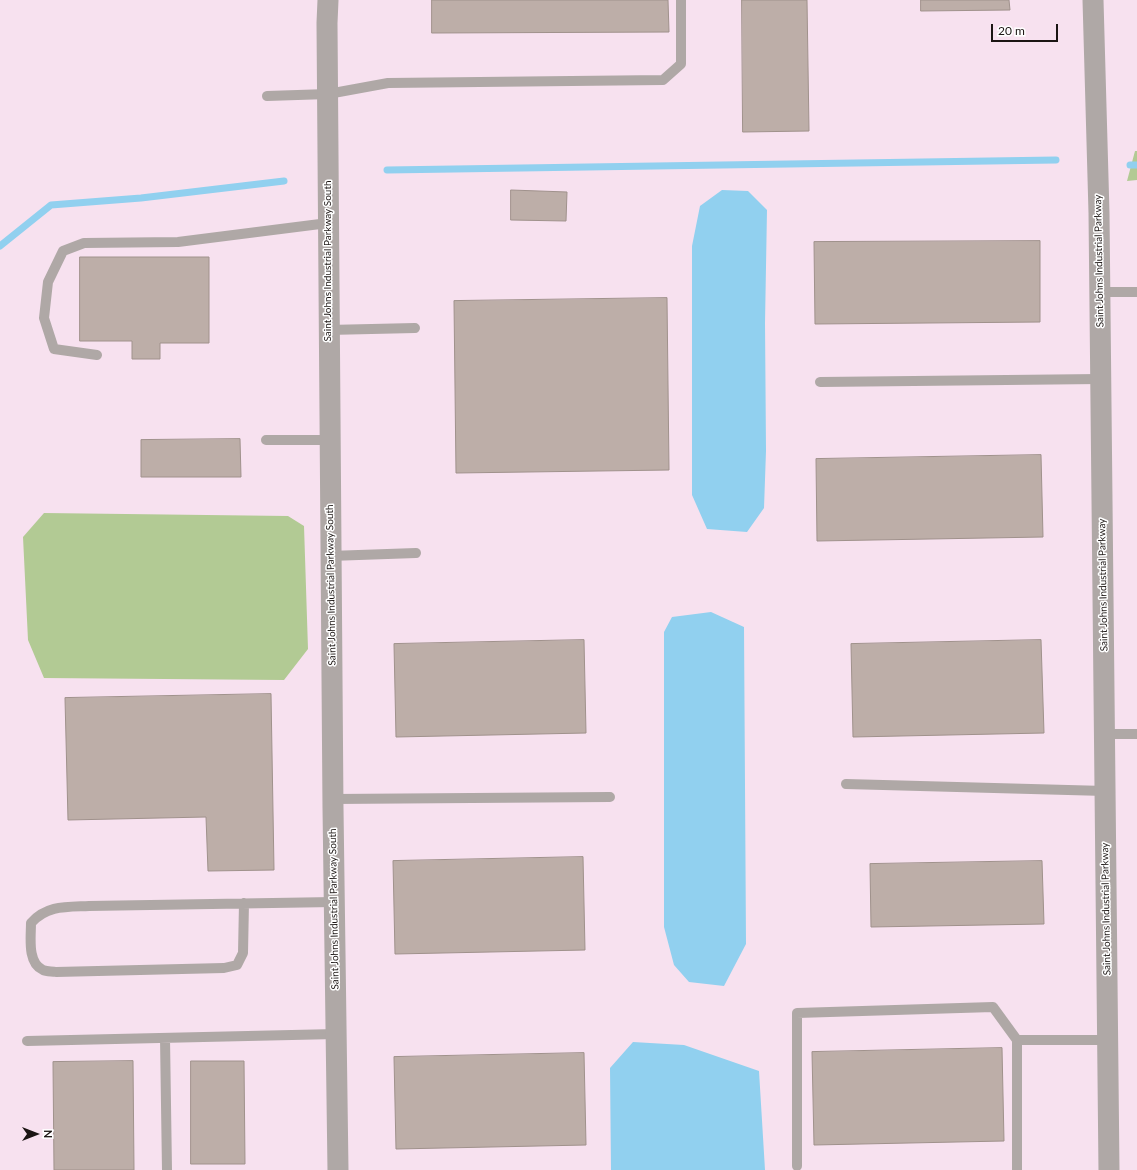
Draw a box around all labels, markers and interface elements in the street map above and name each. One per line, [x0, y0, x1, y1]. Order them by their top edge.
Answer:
scale bar [993, 16, 1060, 42]
text: 20 m [998, 23, 1025, 38]
street label: Saint Johns Industrial Parkway South [322, 180, 334, 342]
street label: Saint Johns Industrial Parkway [1092, 195, 1106, 327]
street label: Saint Johns Industrial Parkway South [324, 504, 338, 666]
street label: Saint Johns Industrial Parkway [1096, 519, 1110, 651]
street label: Saint Johns Industrial Parkway South [327, 828, 341, 990]
street label: Saint Johns Industrial Parkway [1099, 843, 1113, 975]
north arrow [16, 1114, 56, 1154]
text: N [42, 1130, 55, 1138]

